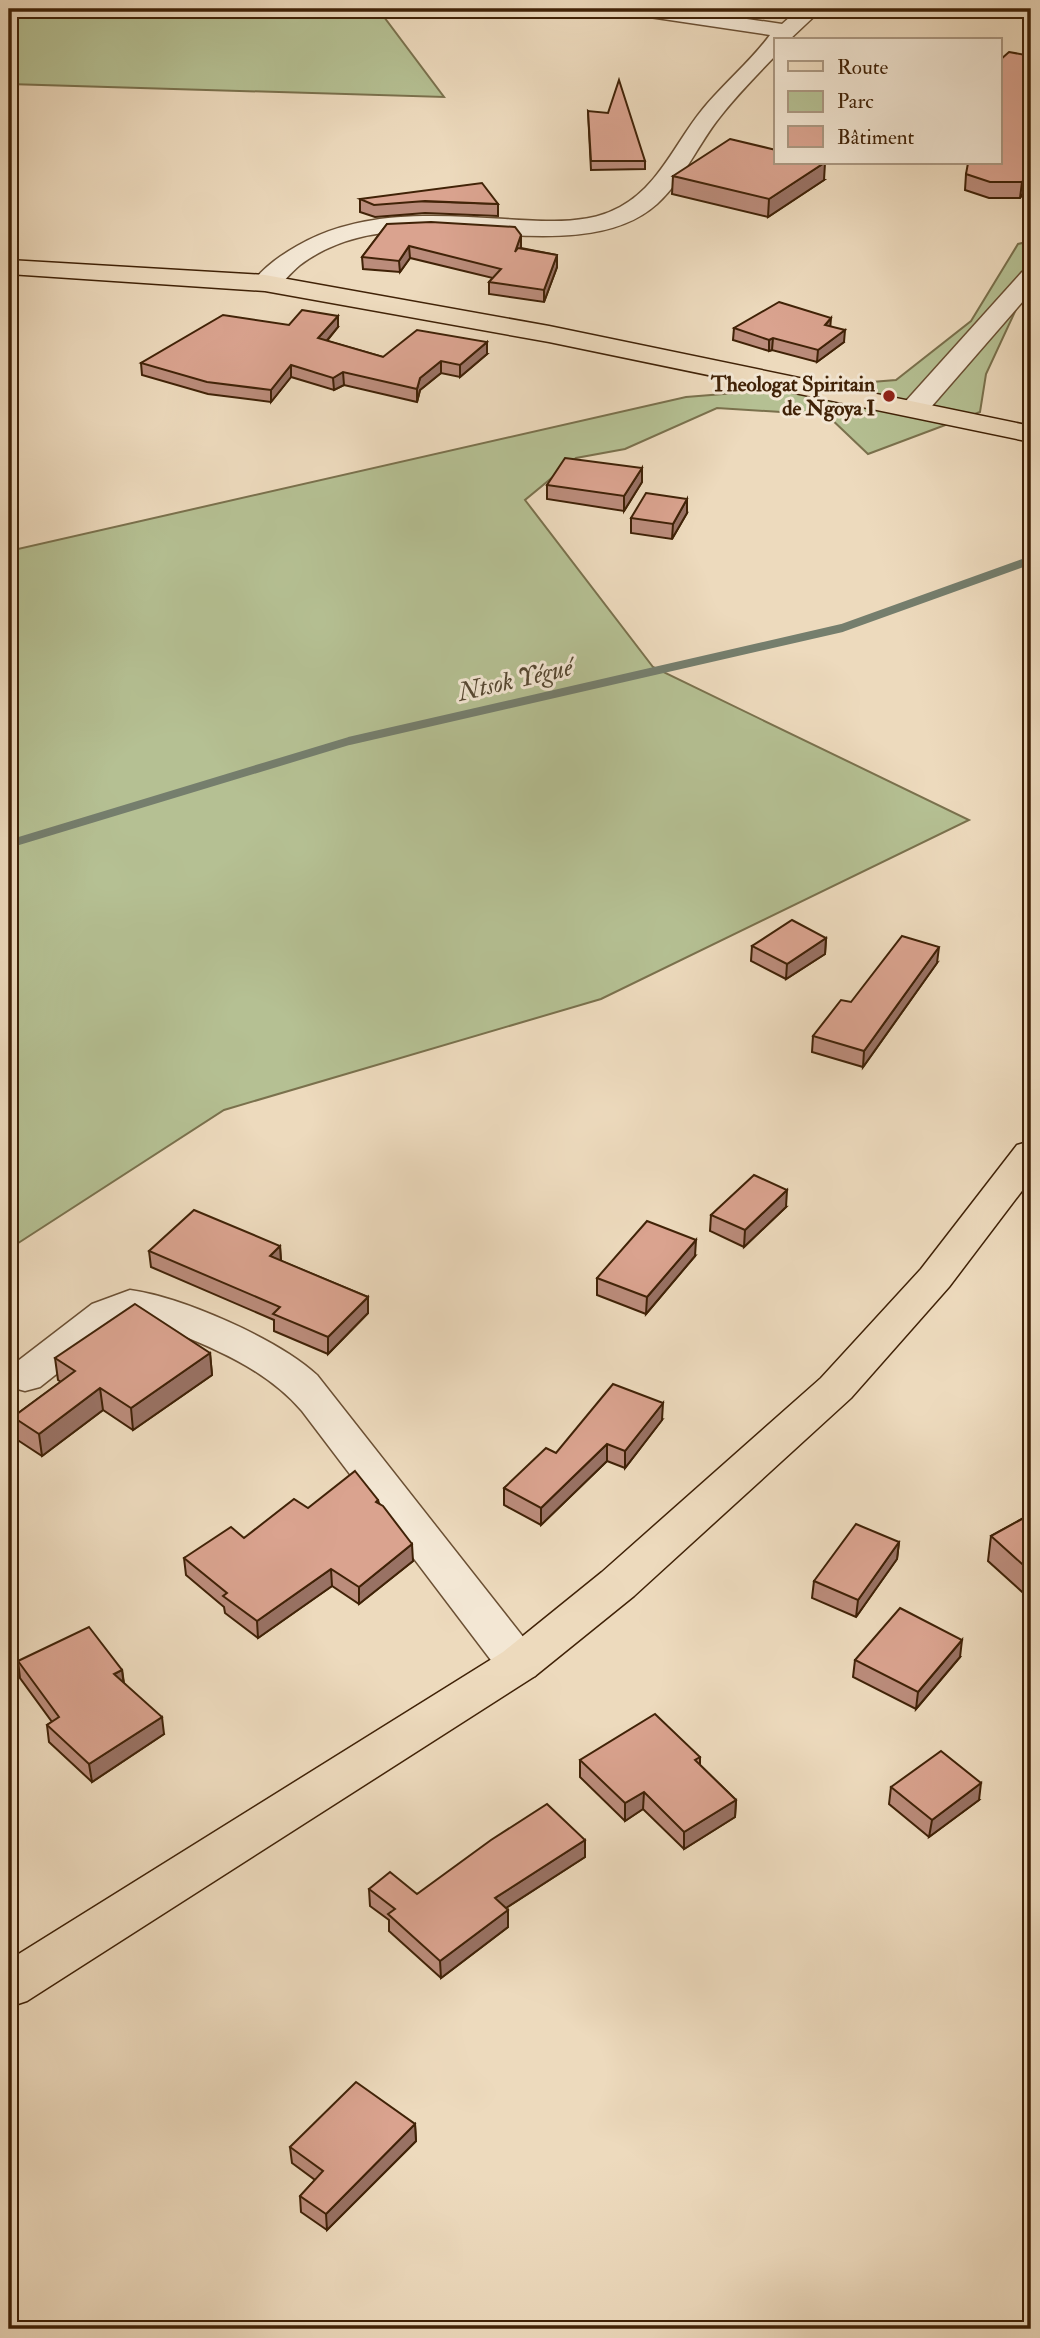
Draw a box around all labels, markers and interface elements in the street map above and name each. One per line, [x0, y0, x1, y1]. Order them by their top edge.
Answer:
legend [774, 38, 1002, 164]
text: Route [837, 54, 889, 81]
text: Parc [837, 88, 874, 115]
text: Bâtiment [837, 124, 914, 151]
place label: Theologat Spiritain de Ngoya I [710, 371, 876, 422]
marker: Theologat Spiritain de Ngoya I [881, 388, 897, 404]
water label: Ntsok Yégué [453, 650, 580, 709]

